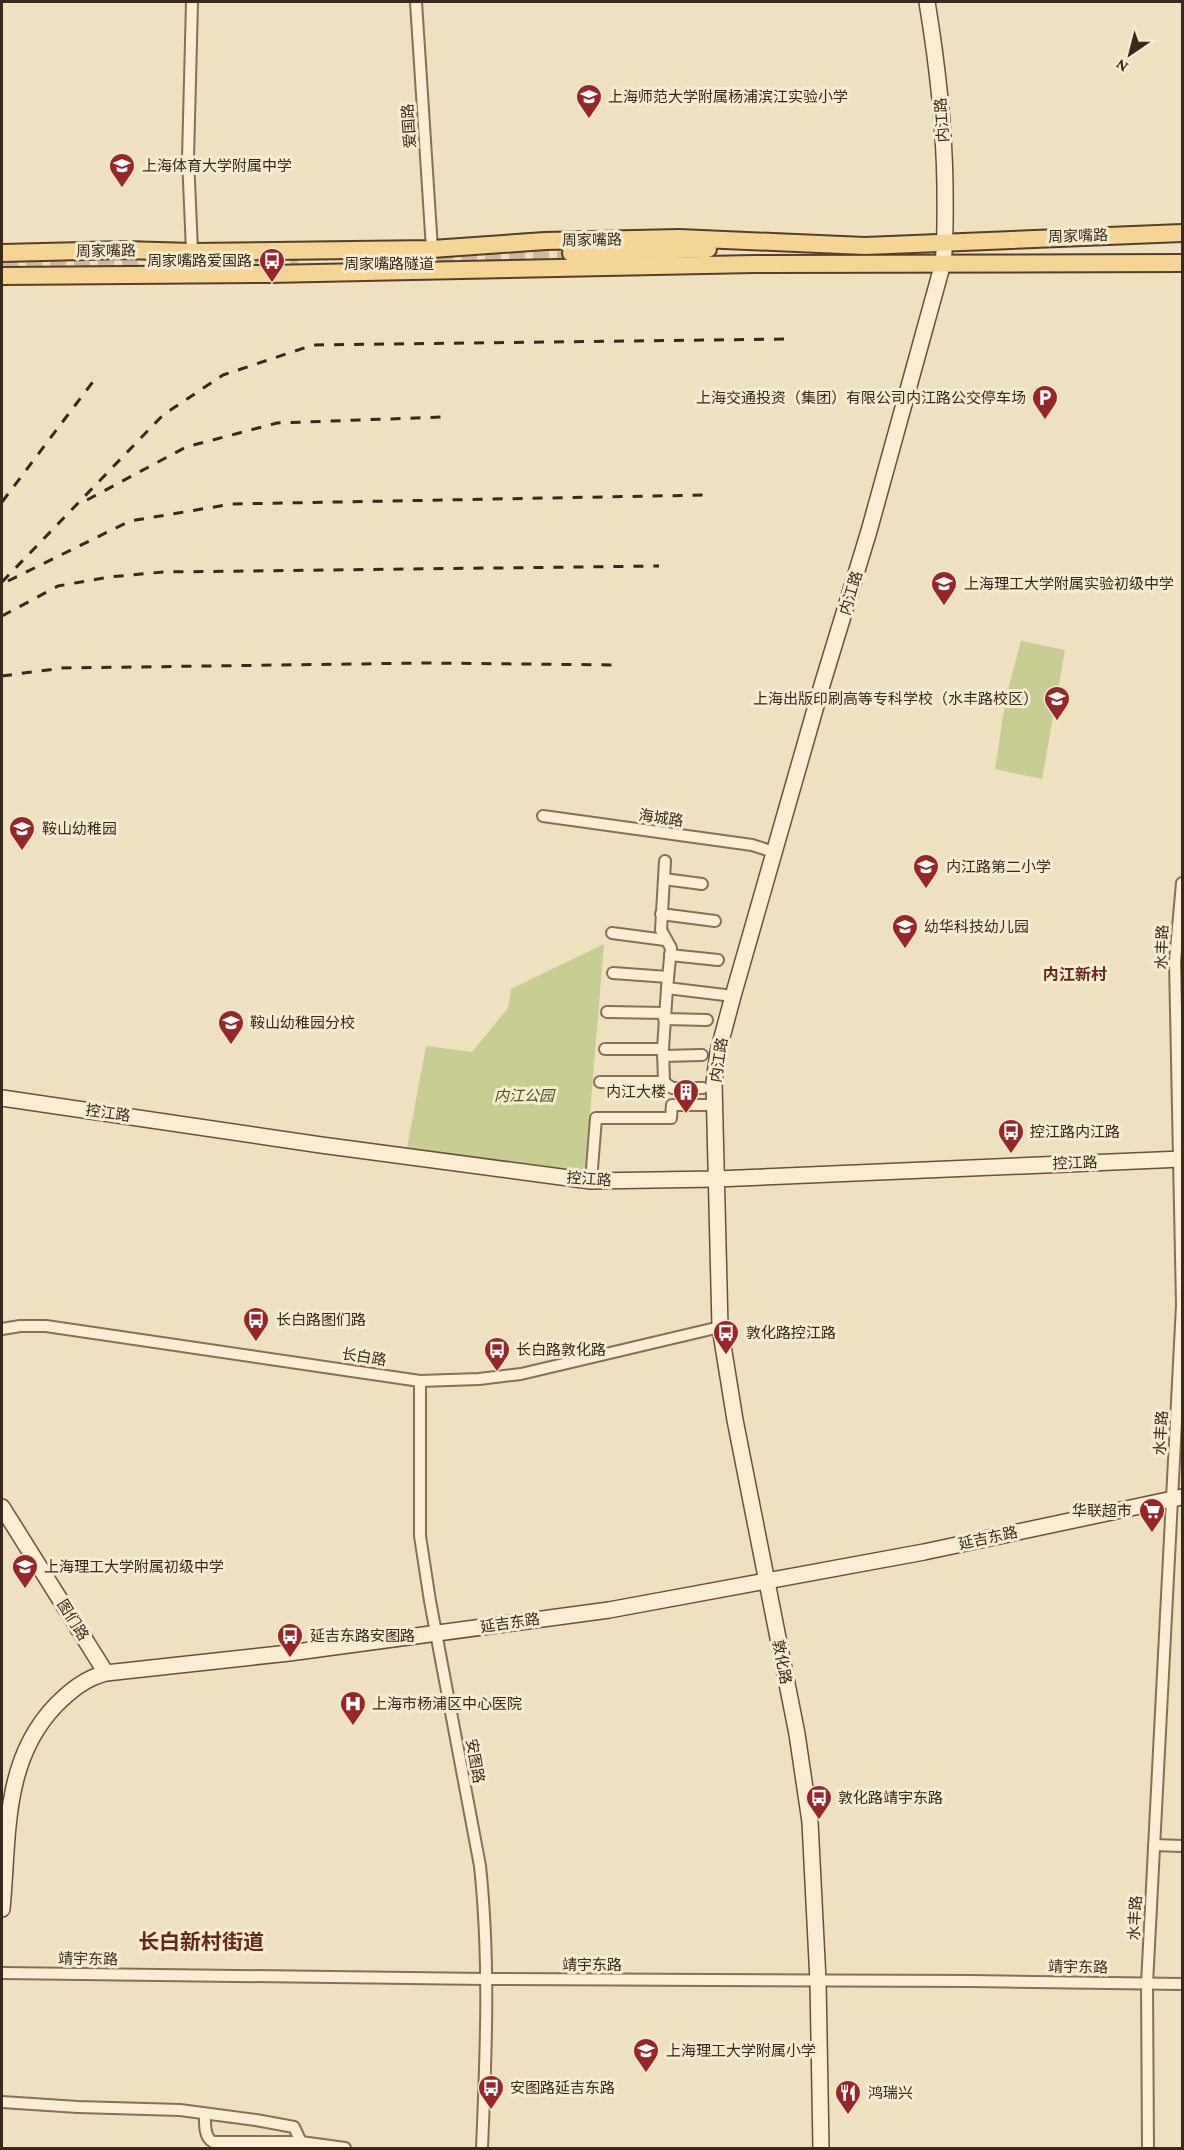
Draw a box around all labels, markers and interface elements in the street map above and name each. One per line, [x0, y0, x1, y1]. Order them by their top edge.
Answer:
north arrow [1100, 24, 1160, 84]
text: N [1112, 56, 1131, 76]
school or university icon: 上海师范大学附属杨浦滨江实验小学 [574, 82, 604, 120]
place label: 上海师范大学附属杨浦滨江实验小学 [608, 88, 848, 105]
street label: 内江路 [932, 97, 952, 143]
street label: 爱国路 [399, 103, 419, 149]
school or university icon: 上海体育大学附属中学 [107, 151, 137, 189]
place label: 上海体育大学附属中学 [142, 157, 292, 174]
street label: 周家嘴路 [1048, 227, 1108, 245]
street label: 周家嘴路 [562, 231, 622, 249]
street label: 周家嘴路 [76, 242, 136, 260]
bus stop icon: 周家嘴路爱国路 [257, 246, 287, 284]
place label: 周家嘴路爱国路 [147, 253, 252, 269]
street label: 周家嘴路隧道 [344, 256, 434, 272]
parking icon: 上海交通投资（集团）有限公司内江路公交停车场 [1030, 383, 1060, 421]
place label: 上海交通投资（集团）有限公司内江路公交停车场 [696, 390, 1026, 406]
street label: 内江路 [837, 569, 865, 617]
school or university icon: 上海理工大学附属实验初级中学 [929, 569, 959, 607]
place label: 上海理工大学附属实验初级中学 [964, 575, 1174, 592]
school or university icon: 上海出版印刷高等专科学校（水丰路校区） [1042, 684, 1072, 722]
place label: 上海出版印刷高等专科学校（水丰路校区） [753, 690, 1038, 707]
street label: 海城路 [638, 807, 684, 829]
school or university icon: 鞍山幼稚园 [7, 814, 37, 852]
place label: 鞍山幼稚园 [42, 820, 117, 837]
school or university icon: 内江路第二小学 [911, 852, 941, 890]
place label: 内江路第二小学 [946, 859, 1051, 875]
school or university icon: 幼华科技幼儿园 [890, 912, 920, 950]
place label: 幼华科技幼儿园 [924, 918, 1029, 935]
street label: 水丰路 [1153, 924, 1171, 970]
district label: 内江新村 [1043, 965, 1107, 983]
school or university icon: 鞍山幼稚园分校 [216, 1008, 246, 1046]
place label: 鞍山幼稚园分校 [250, 1014, 355, 1031]
street label: 内江路 [708, 1037, 730, 1083]
building icon: 内江大楼 [671, 1077, 701, 1115]
place label: 内江大楼 [606, 1084, 666, 1100]
park label: 内江公园 [494, 1088, 556, 1104]
street label: 控江路 [85, 1102, 131, 1124]
bus stop icon: 控江路内江路 [996, 1117, 1026, 1155]
place label: 控江路内江路 [1030, 1124, 1120, 1140]
street label: 控江路 [1052, 1154, 1098, 1172]
street label: 控江路 [566, 1169, 612, 1189]
bus stop icon: 长白路图们路 [241, 1305, 271, 1343]
place label: 长白路图们路 [276, 1312, 366, 1328]
bus stop icon: 敦化路控江路 [711, 1318, 741, 1356]
place label: 敦化路控江路 [746, 1324, 836, 1341]
bus stop icon: 长白路敦化路 [482, 1335, 512, 1373]
place label: 长白路敦化路 [516, 1341, 606, 1358]
street label: 长白路 [341, 1346, 387, 1368]
street label: 水丰路 [1152, 1410, 1170, 1456]
supermarket icon: 华联超市 [1137, 1496, 1167, 1534]
place label: 华联超市 [1072, 1502, 1132, 1519]
street label: 延吉东路 [957, 1524, 1019, 1552]
school or university icon: 上海理工大学附属初级中学 [10, 1552, 40, 1590]
place label: 上海理工大学附属初级中学 [44, 1558, 224, 1575]
street label: 图们路 [54, 1597, 92, 1643]
street label: 延吉东路 [479, 1611, 541, 1635]
bus stop icon: 延吉东路安图路 [275, 1621, 305, 1659]
place label: 延吉东路安图路 [310, 1628, 415, 1644]
street label: 敦化路 [770, 1638, 795, 1686]
hospital icon: 上海市杨浦区中心医院 [338, 1689, 368, 1727]
place label: 上海市杨浦区中心医院 [372, 1695, 522, 1712]
street label: 安图路 [463, 1737, 487, 1785]
bus stop icon: 敦化路靖宇东路 [804, 1783, 834, 1821]
place label: 敦化路靖宇东路 [838, 1789, 943, 1806]
street label: 水丰路 [1126, 1895, 1144, 1941]
district label: 长白新村街道 [138, 1930, 264, 1954]
street label: 靖宇东路 [58, 1950, 118, 1968]
street label: 靖宇东路 [562, 1957, 622, 1973]
street label: 靖宇东路 [1048, 1958, 1108, 1976]
school or university icon: 上海理工大学附属小学 [631, 2036, 661, 2074]
place label: 上海理工大学附属小学 [666, 2042, 816, 2059]
bus stop icon: 安图路延吉东路 [476, 2073, 506, 2111]
restaurant icon: 鸿瑞兴 [833, 2078, 863, 2116]
place label: 安图路延吉东路 [510, 2080, 615, 2096]
place label: 鸿瑞兴 [868, 2085, 913, 2101]

